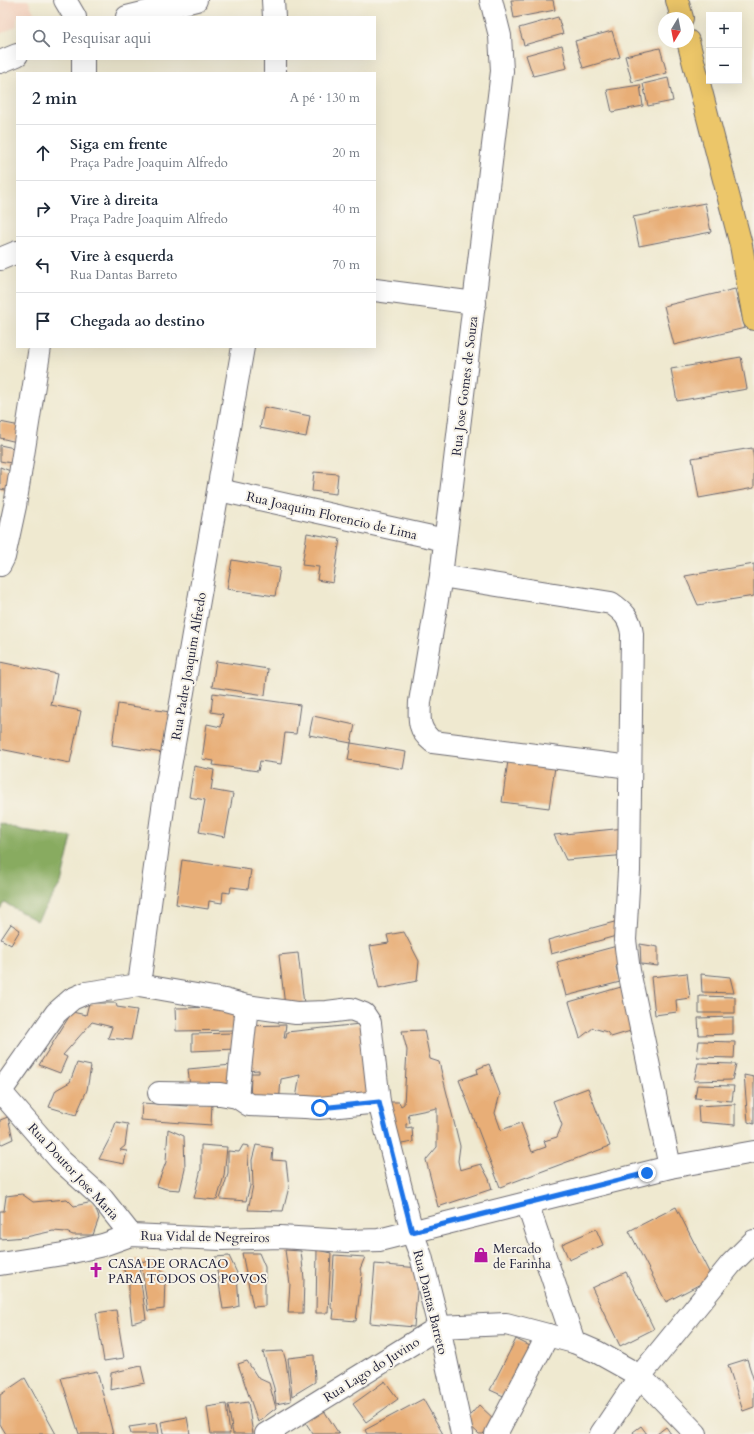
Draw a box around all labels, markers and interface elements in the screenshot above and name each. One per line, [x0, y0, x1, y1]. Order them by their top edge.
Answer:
north arrow [658, 12, 694, 48]
map controls [706, 12, 742, 84]
button: + [706, 12, 742, 48]
search box [16, 16, 376, 60]
icon: search [30, 27, 52, 49]
text: Pesquisar aqui [62, 28, 151, 48]
button: − [706, 48, 742, 84]
text: 2 min [32, 87, 77, 110]
text: A pé · 130 m [290, 89, 360, 107]
text: Siga em frente [70, 134, 168, 154]
icon: ahead [32, 142, 54, 164]
text: 20 m [332, 144, 360, 162]
text: Praça Padre Joaquim Alfredo [70, 154, 228, 172]
text: Vire à direita [70, 190, 158, 210]
icon: right [32, 198, 54, 220]
text: 40 m [332, 200, 360, 218]
text: Praça Padre Joaquim Alfredo [70, 210, 228, 228]
text: Vire à esquerda [70, 246, 174, 266]
icon: left [32, 254, 54, 276]
text: 70 m [332, 256, 360, 274]
text: Rua Dantas Barreto [70, 266, 177, 284]
icon: arrive [32, 310, 54, 332]
text: Chegada ao destino [70, 311, 205, 331]
street label: Rua Jose Gomes de Souza [447, 315, 483, 457]
street label: Rua Joaquim Florencio de Lima [245, 488, 419, 544]
street label: Rua Padre Joaquim Alfredo [167, 591, 211, 742]
route start [311, 1099, 329, 1117]
street label: Rua Doutor Jose Maria [24, 1119, 123, 1224]
route end [638, 1164, 656, 1182]
street label: Rua Vidal de Negreiros [140, 1227, 270, 1247]
place label: Mercado de Farinha [493, 1240, 551, 1273]
shop icon: Mercado de Farinha [472, 1246, 490, 1264]
street label: Rua Dantas Barreto [408, 1248, 452, 1357]
place label: CASA DE ORACAO PARA TODOS OS POVOS [108, 1255, 267, 1288]
church icon: CASA DE ORACAO PARA TODOS OS POVOS [87, 1261, 105, 1279]
street label: Rua Lago do Juvino [320, 1333, 423, 1407]

